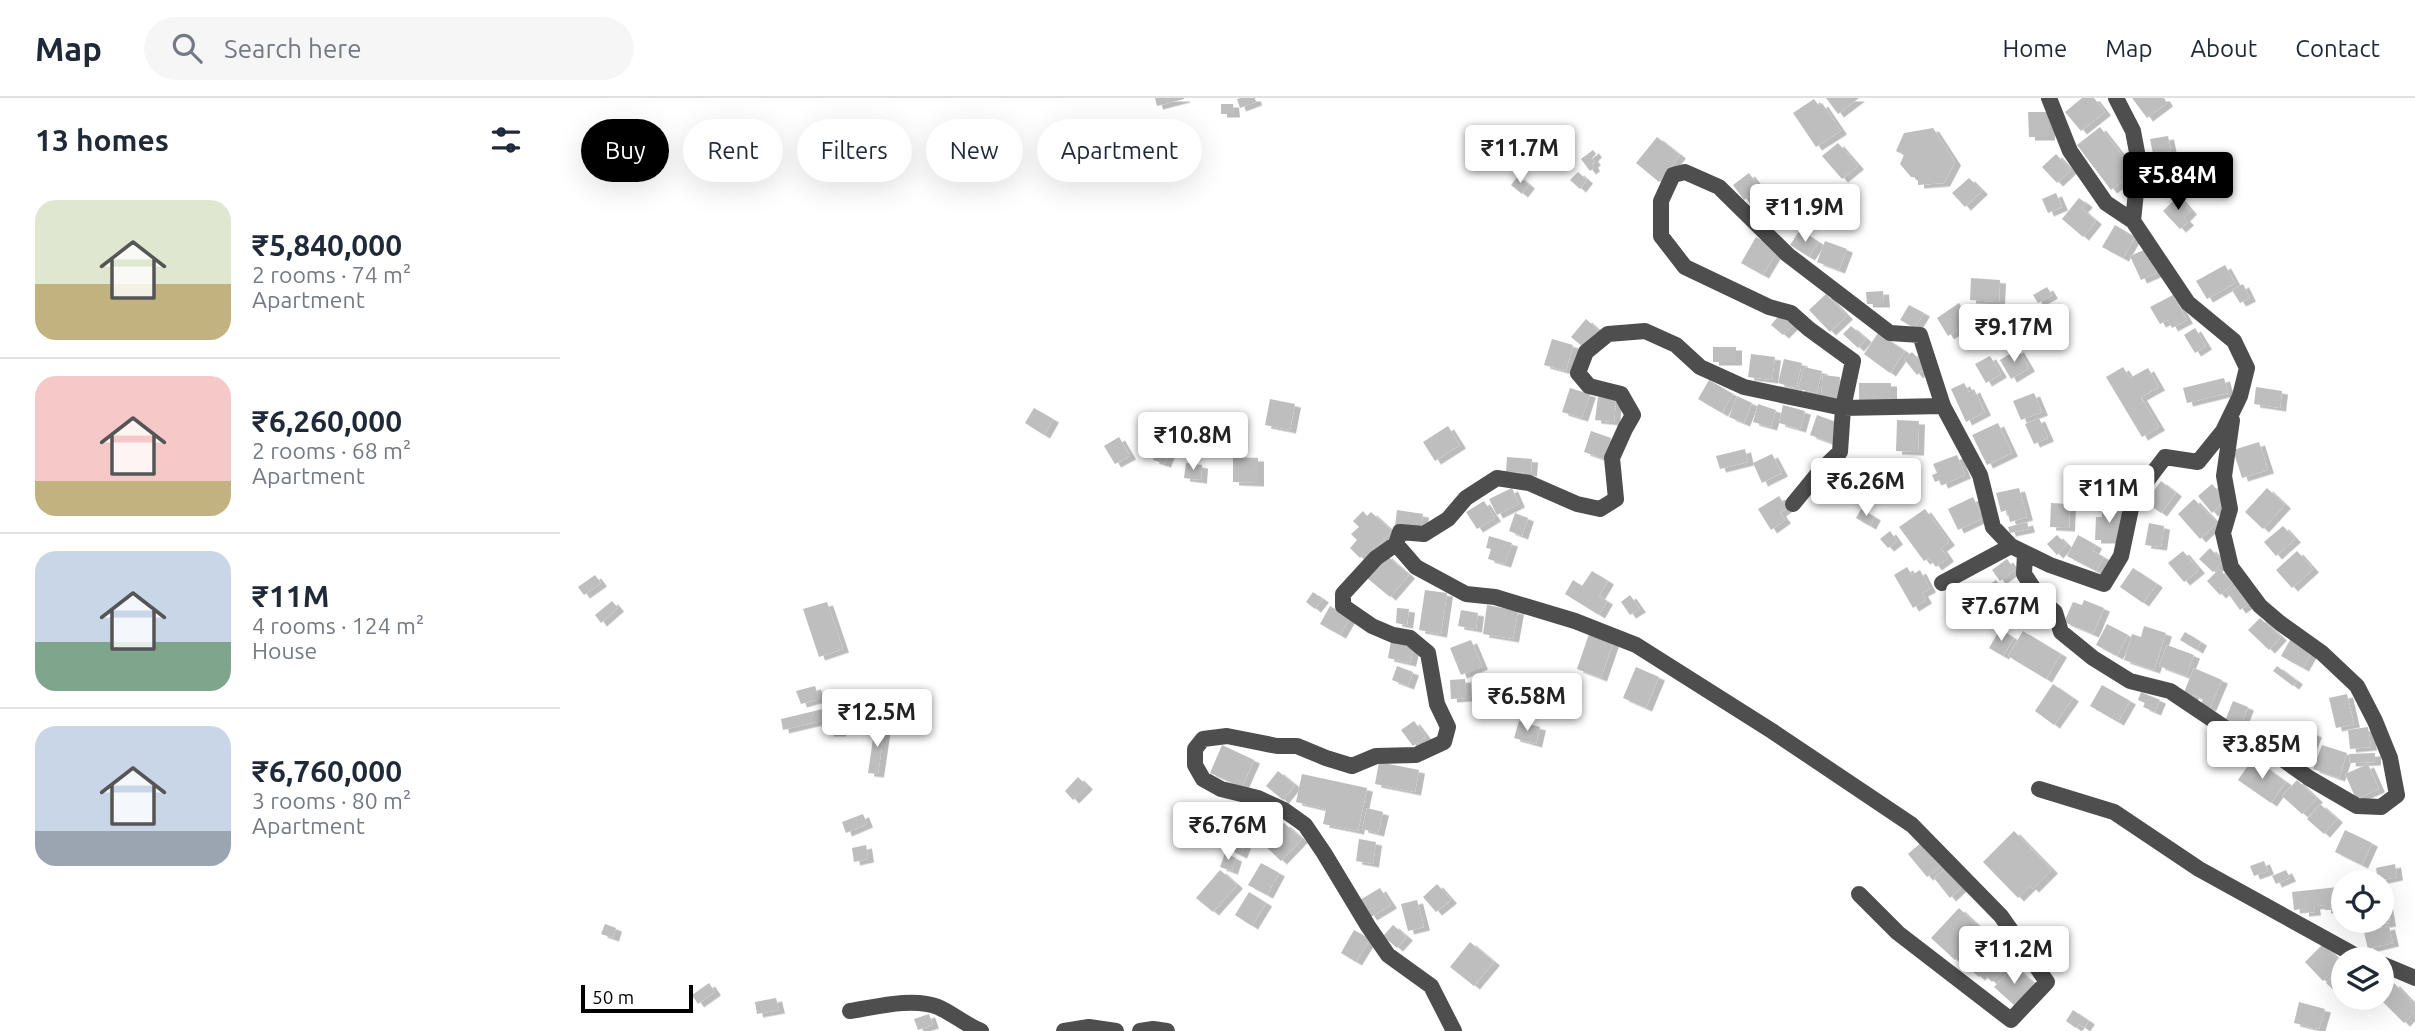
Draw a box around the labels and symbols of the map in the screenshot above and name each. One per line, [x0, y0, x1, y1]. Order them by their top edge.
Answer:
pin: ₹11.7M [1463, 126, 1577, 185]
pin: ₹5.84M [2121, 152, 2235, 212]
pin: ₹11.9M [1748, 184, 1862, 244]
pin: ₹9.17M [1957, 304, 2071, 364]
pin: ₹10.8M [1136, 412, 1250, 472]
pin: ₹6.26M [1809, 458, 1923, 518]
pin: ₹11M [2068, 466, 2150, 525]
pin: ₹7.67M [1944, 584, 2058, 643]
pin: ₹6.58M [1470, 674, 1584, 733]
pin: ₹12.5M [820, 690, 934, 749]
pin: ₹3.85M [2205, 722, 2319, 781]
pin: ₹6.76M [1171, 802, 1285, 862]
pin: ₹11.2M [1957, 926, 2071, 986]
scale bar [581, 982, 693, 1014]

